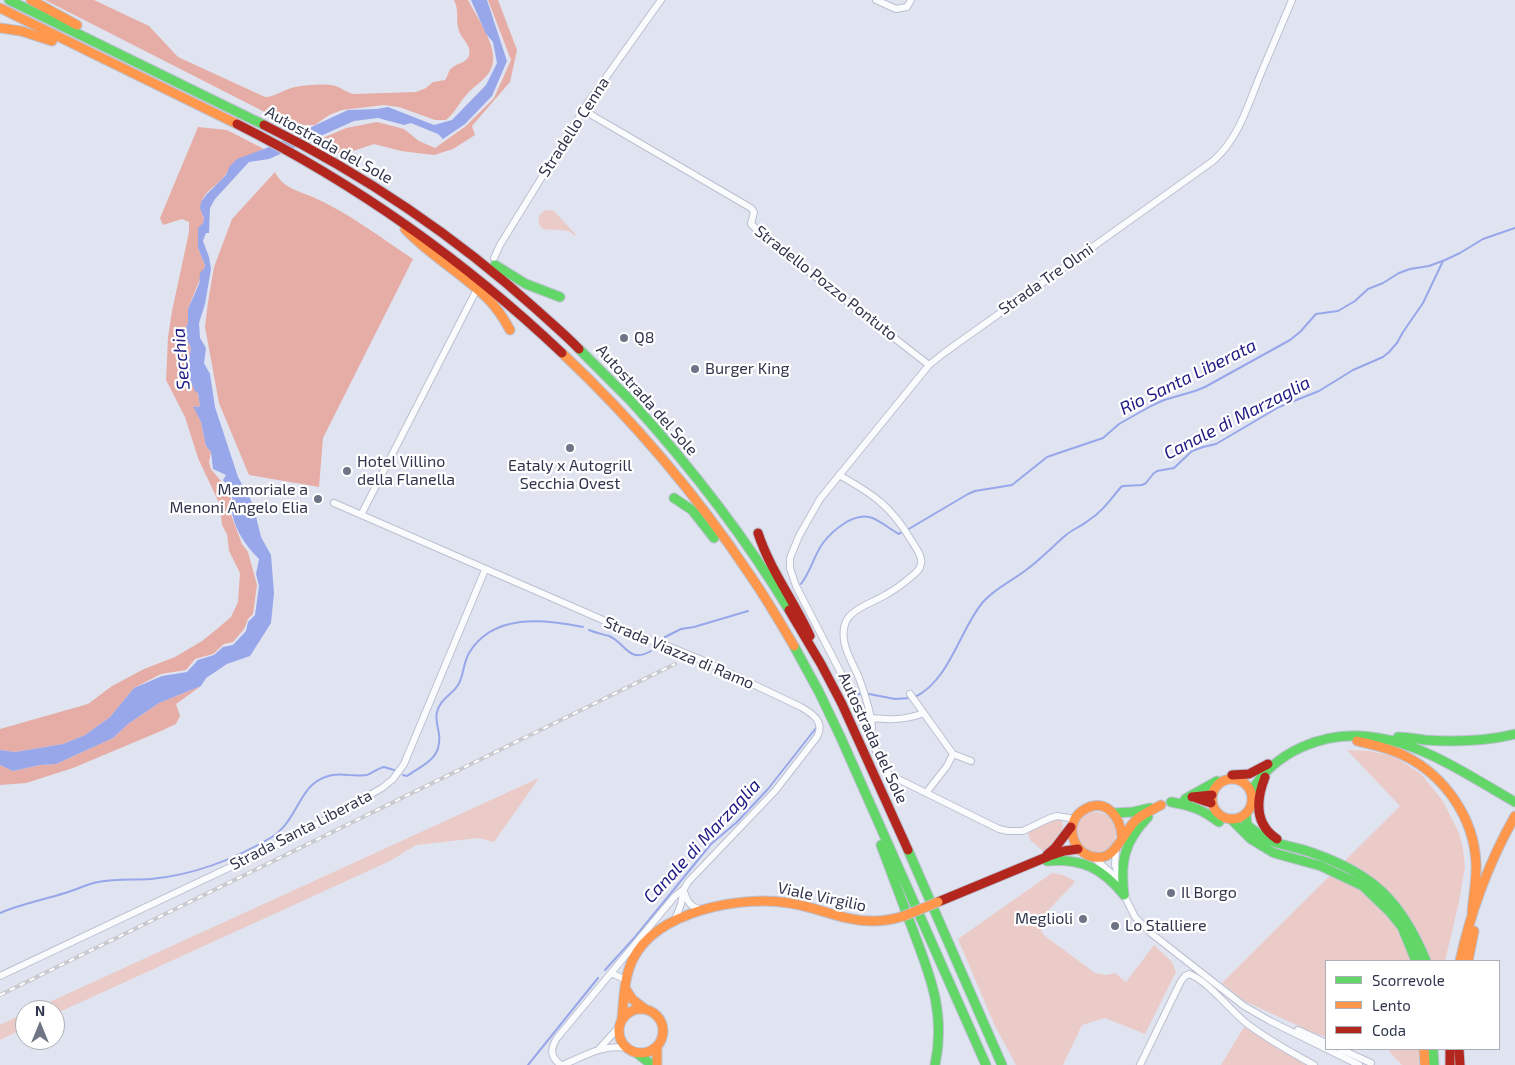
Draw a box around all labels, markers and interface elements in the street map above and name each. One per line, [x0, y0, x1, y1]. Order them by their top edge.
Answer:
street label: Stradello Cenna [535, 73, 613, 181]
street label: Autostrada del Sole [262, 102, 396, 188]
street label: Stradello Pozzo Pontuto [751, 221, 901, 345]
street label: Strada Tre Olmi [995, 239, 1097, 319]
water label: Secchia [168, 327, 194, 391]
place label: Q8 [634, 328, 654, 348]
marker: Q8 [618, 332, 630, 344]
water label: Rio Santa Liberata [1116, 335, 1260, 419]
street label: Autostrada del Sole [592, 341, 702, 459]
place label: Burger King [705, 359, 789, 379]
marker: Burger King [689, 363, 701, 375]
water label: Canale di Marzaglia [1160, 372, 1314, 464]
marker: Eataly x Autogrill Secchia Ovest [564, 442, 576, 454]
place label: Hotel Villino della Flanella [357, 452, 455, 490]
place label: Eataly x Autogrill Secchia Ovest [508, 456, 632, 494]
marker: Hotel Villino della Flanella [341, 465, 353, 477]
place label: Memoriale a Menoni Angelo Elia [170, 480, 308, 518]
marker: Memoriale a Menoni Angelo Elia [312, 493, 324, 505]
street label: Strada Viazza di Ramo [601, 613, 757, 693]
street label: Autostrada del Sole [834, 669, 912, 807]
water label: Canale di Marzaglia [639, 774, 765, 908]
street label: Strada Santa Liberata [227, 786, 375, 874]
street label: Viale Virgilio [776, 878, 868, 916]
place label: Il Borgo [1181, 883, 1237, 903]
marker: Il Borgo [1165, 887, 1177, 899]
place label: Meglioli [1015, 909, 1073, 929]
marker: Meglioli [1077, 913, 1089, 925]
place label: Lo Stalliere [1125, 916, 1206, 936]
marker: Lo Stalliere [1109, 920, 1121, 932]
legend [1325, 960, 1500, 1050]
text: Scorrevole [1372, 971, 1445, 989]
text: Lento [1372, 996, 1411, 1014]
north arrow [15, 1000, 65, 1050]
text: N [35, 1002, 45, 1019]
text: Coda [1372, 1021, 1406, 1039]

